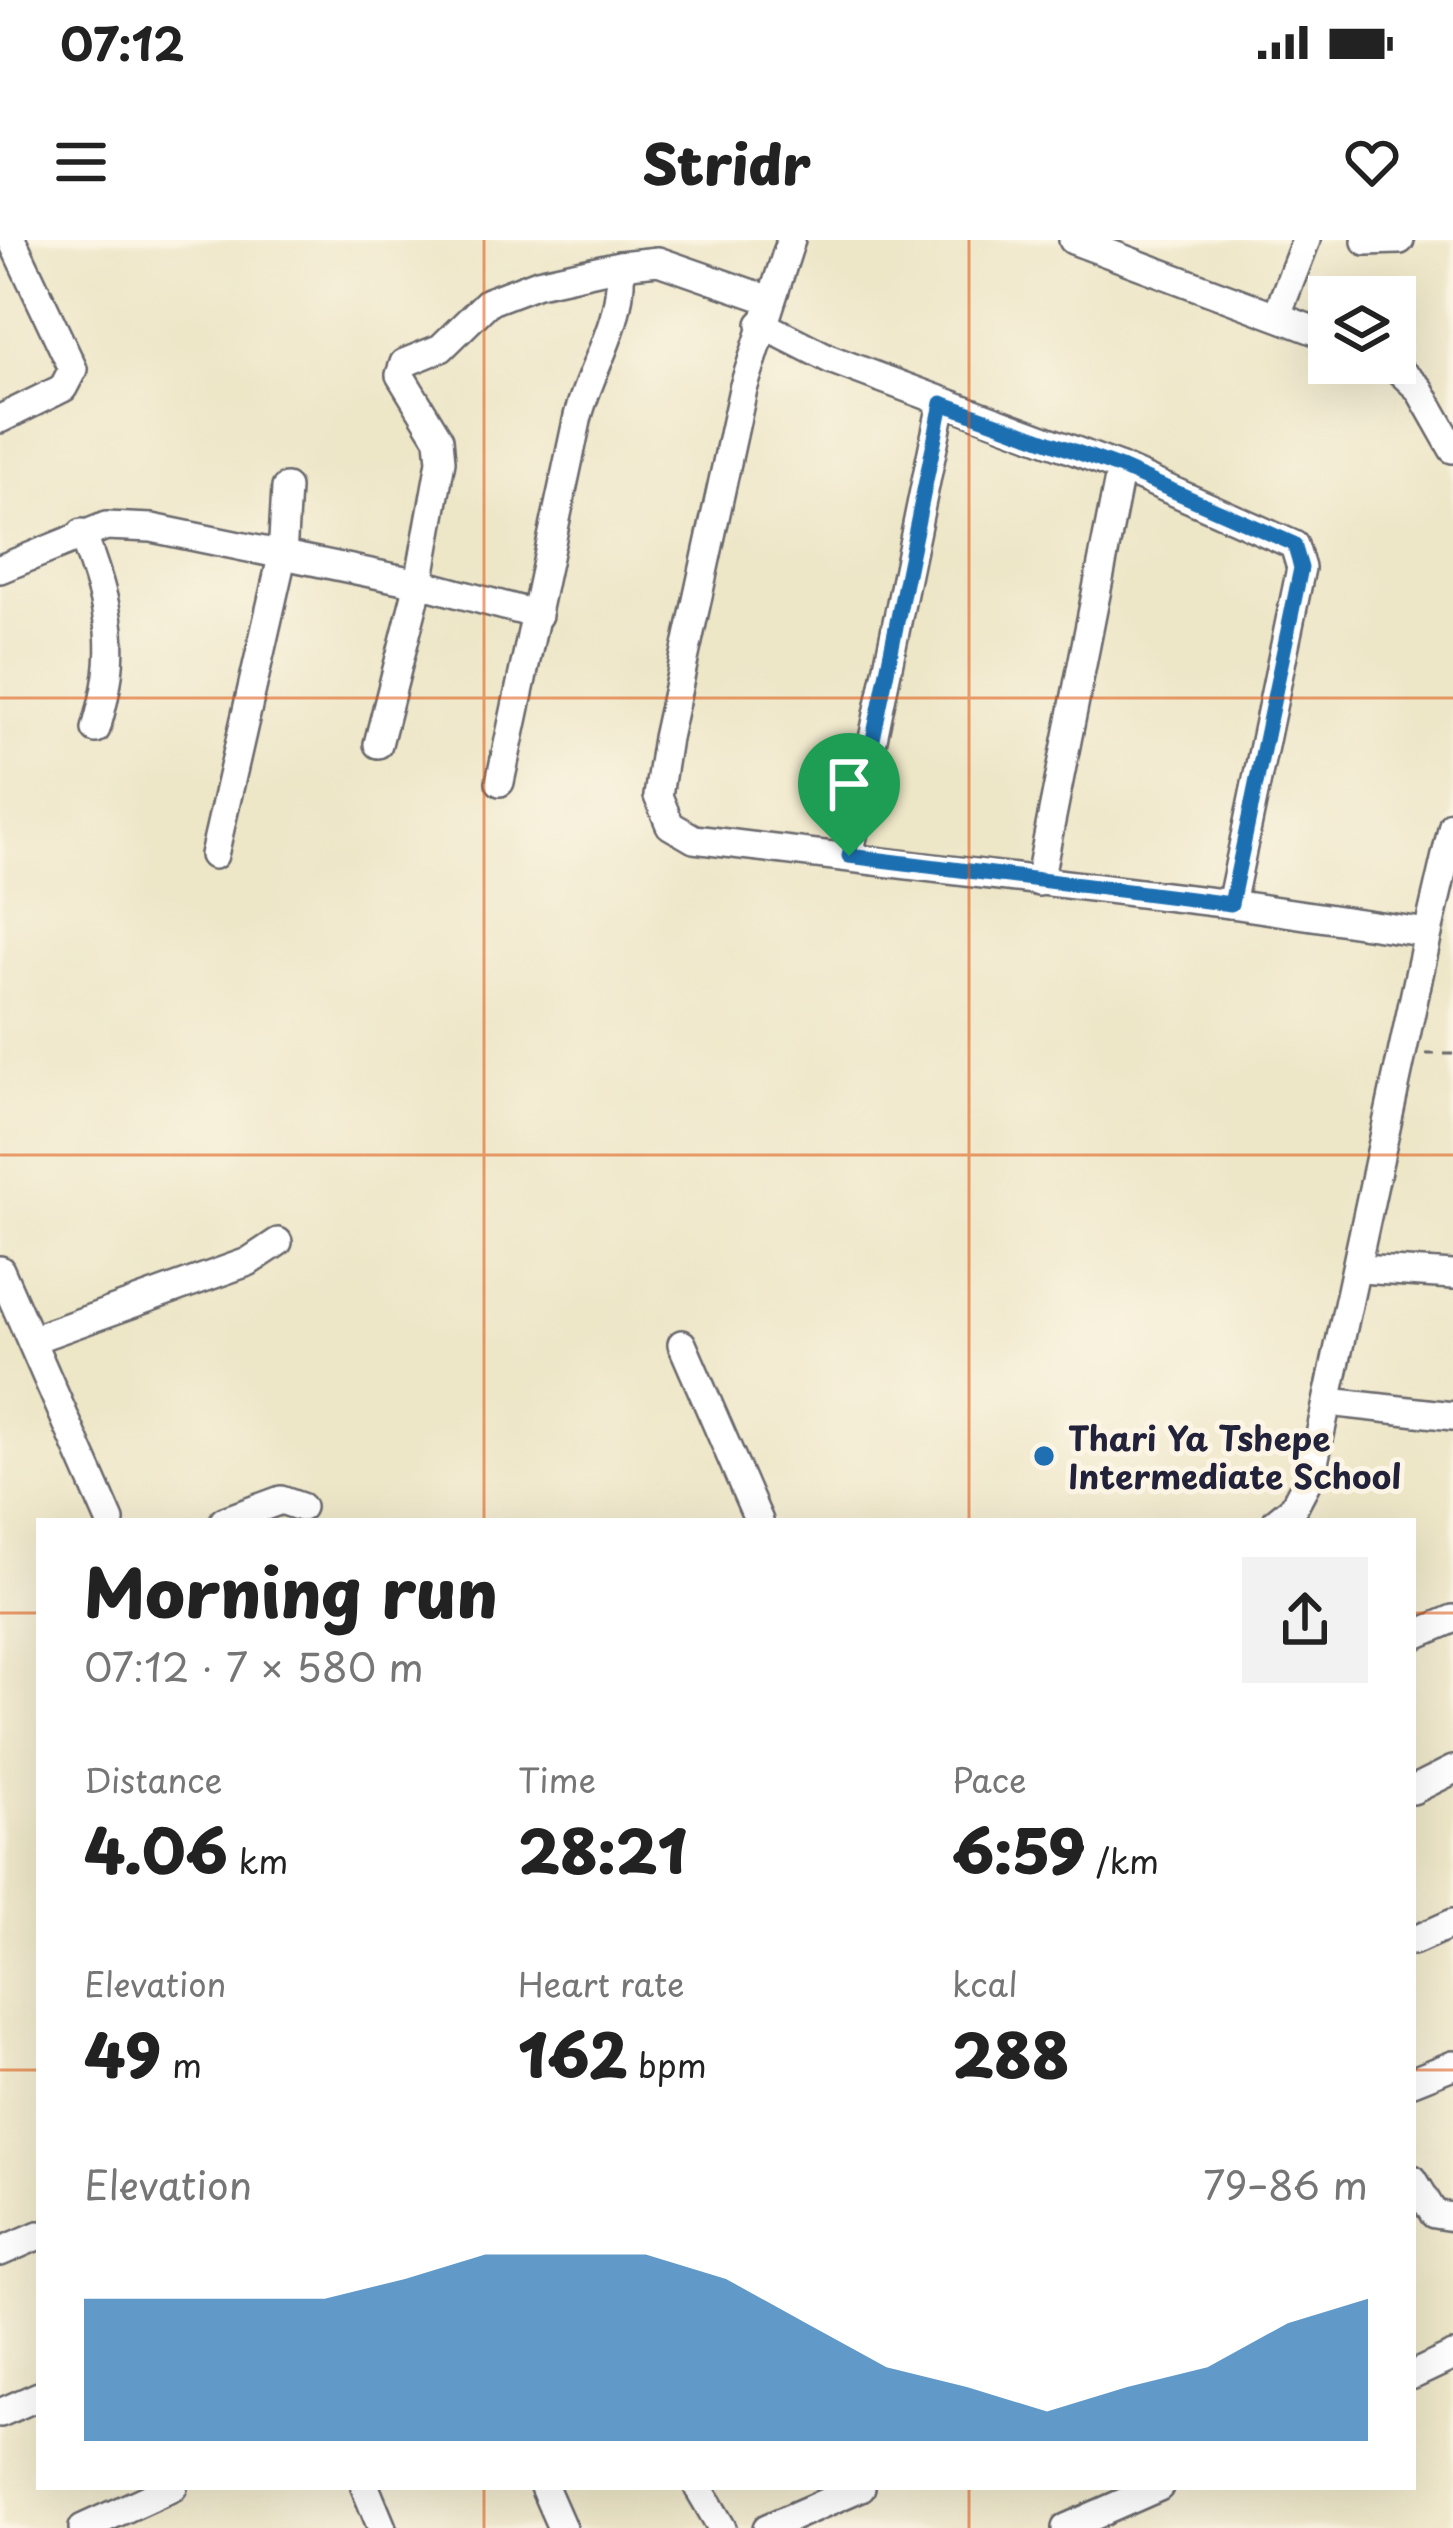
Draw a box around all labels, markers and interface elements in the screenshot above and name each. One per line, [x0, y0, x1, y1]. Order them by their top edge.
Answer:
text: 07:12 [60, 8, 185, 76]
text: Stridr [642, 122, 811, 203]
icon: menu [48, 129, 114, 195]
icon: heart [1339, 129, 1405, 195]
map controls [1308, 276, 1416, 384]
button: layers [1308, 276, 1416, 384]
pin [798, 733, 900, 856]
icon: arrive [816, 751, 882, 817]
place label: Thari Ya Tshepe Intermediate School [1068, 1412, 1401, 1500]
marker: Thari Ya Tshepe Intermediate School [1031, 1443, 1057, 1469]
text: Morning run [84, 1541, 498, 1640]
button: share [1242, 1557, 1368, 1683]
text: 07:12 · 7 × 580 m [84, 1636, 424, 1695]
text: Distance [84, 1754, 222, 1804]
text: Time [518, 1754, 596, 1804]
text: Pace [952, 1754, 1026, 1804]
text: 4.06 [84, 1804, 228, 1894]
text: 28:21 [518, 1804, 687, 1894]
text: 6:59 [952, 1804, 1085, 1894]
text: km [228, 1835, 288, 1885]
text: /km [1085, 1835, 1159, 1885]
text: Elevation [84, 1958, 226, 2008]
text: Heart rate [518, 1958, 685, 2008]
text: kcal [952, 1958, 1018, 2008]
text: 49 [84, 2008, 161, 2098]
text: 162 [518, 2008, 628, 2098]
text: 288 [952, 2008, 1069, 2098]
text: m [161, 2039, 202, 2089]
text: bpm [628, 2039, 707, 2089]
text: Elevation [84, 2154, 252, 2213]
text: 79–86 m [1203, 2154, 1368, 2213]

